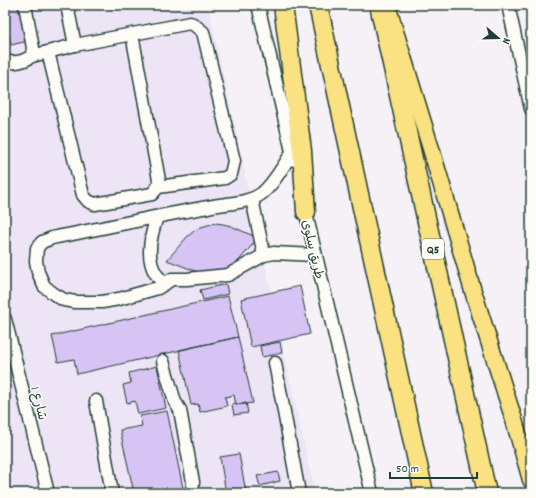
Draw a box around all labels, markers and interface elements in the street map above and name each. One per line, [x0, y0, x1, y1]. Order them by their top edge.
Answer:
north arrow [478, 18, 518, 58]
text: N [497, 35, 514, 47]
street label: طريق سلوى [296, 218, 328, 281]
road number: Q5 [422, 239, 444, 259]
street label: شارع 1 [24, 385, 51, 422]
scale bar [390, 454, 477, 480]
text: 50 m [396, 461, 419, 478]

